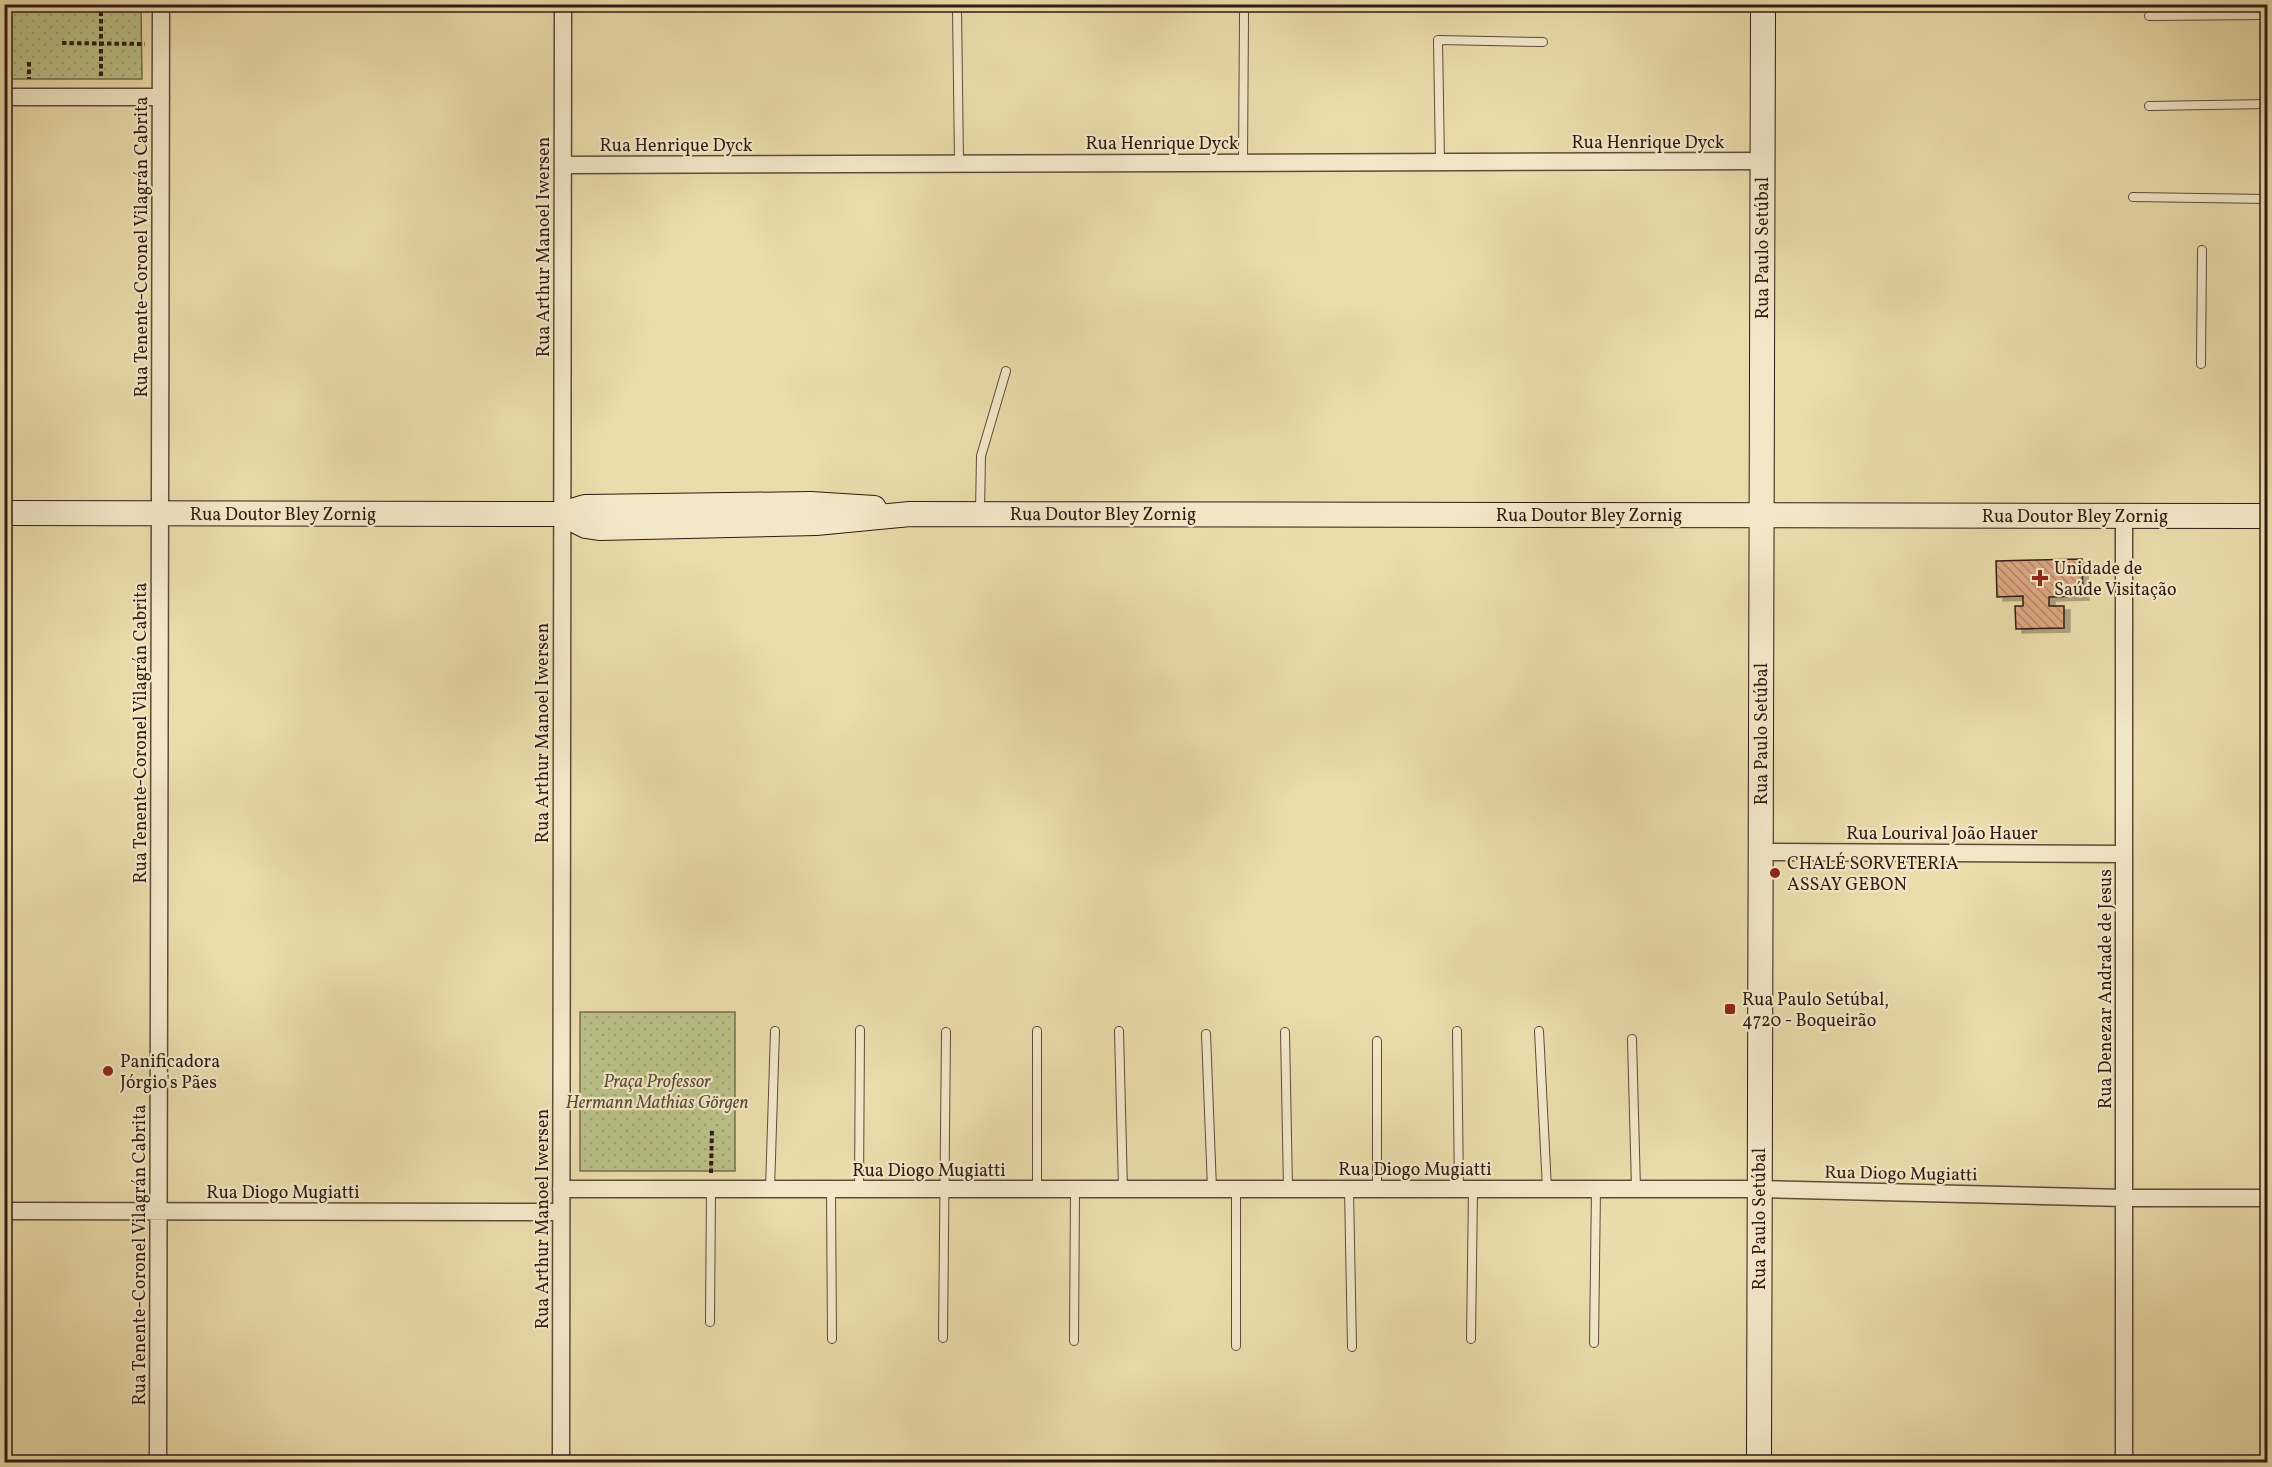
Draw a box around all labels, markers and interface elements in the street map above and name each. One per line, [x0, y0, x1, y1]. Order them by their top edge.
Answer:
street label: Rua Tenente-Coronel Vilagrán Cabrita [130, 96, 155, 398]
street label: Rua Henrique Dyck [1571, 131, 1725, 156]
street label: Rua Henrique Dyck [1085, 132, 1239, 157]
street label: Rua Henrique Dyck [599, 134, 753, 159]
street label: Rua Arthur Manoel Iwersen [532, 137, 557, 357]
street label: Rua Paulo Setúbal [1751, 177, 1776, 319]
street label: Rua Doutor Bley Zornig [190, 503, 376, 528]
street label: Rua Doutor Bley Zornig [1010, 503, 1196, 528]
street label: Rua Doutor Bley Zornig [1496, 504, 1682, 529]
street label: Rua Doutor Bley Zornig [1982, 505, 2168, 530]
place label: Unidade de Saúde Visitação [2054, 557, 2177, 603]
marker: Unidade de Saúde Visitação [2031, 569, 2049, 587]
street label: Rua Tenente-Coronel Vilagrán Cabrita [129, 582, 154, 884]
street label: Rua Arthur Manoel Iwersen [531, 623, 556, 843]
street label: Rua Paulo Setúbal [1750, 663, 1775, 805]
street label: Rua Lourival João Hauer [1846, 822, 2038, 847]
place label: CHALÉ SORVETERIA ASSAY GEBON [1787, 852, 1959, 898]
marker: CHALÉ SORVETERIA ASSAY GEBON [1768, 866, 1782, 880]
street label: Rua Denezar Andrade de Jesus [2094, 869, 2119, 1109]
place label: Rua Paulo Setúbal, 4720 - Boqueirão [1742, 988, 1889, 1034]
marker: Rua Paulo Setúbal, 4720 - Boqueirão [1723, 1002, 1737, 1016]
place label: Panificadora Jórgio's Pães [120, 1050, 220, 1096]
marker: Panificadora Jórgio's Pães [101, 1064, 115, 1078]
park label: Praça Professor Hermann Mathias Görgen [565, 1070, 749, 1116]
street label: Rua Tenente-Coronel Vilagrán Cabrita [128, 1104, 153, 1406]
street label: Rua Arthur Manoel Iwersen [531, 1109, 556, 1329]
street label: Rua Paulo Setúbal [1748, 1148, 1773, 1290]
street label: Rua Diogo Mugiatti [1338, 1158, 1492, 1183]
street label: Rua Diogo Mugiatti [852, 1159, 1006, 1184]
street label: Rua Diogo Mugiatti [1824, 1161, 1978, 1188]
street label: Rua Diogo Mugiatti [206, 1181, 360, 1206]

